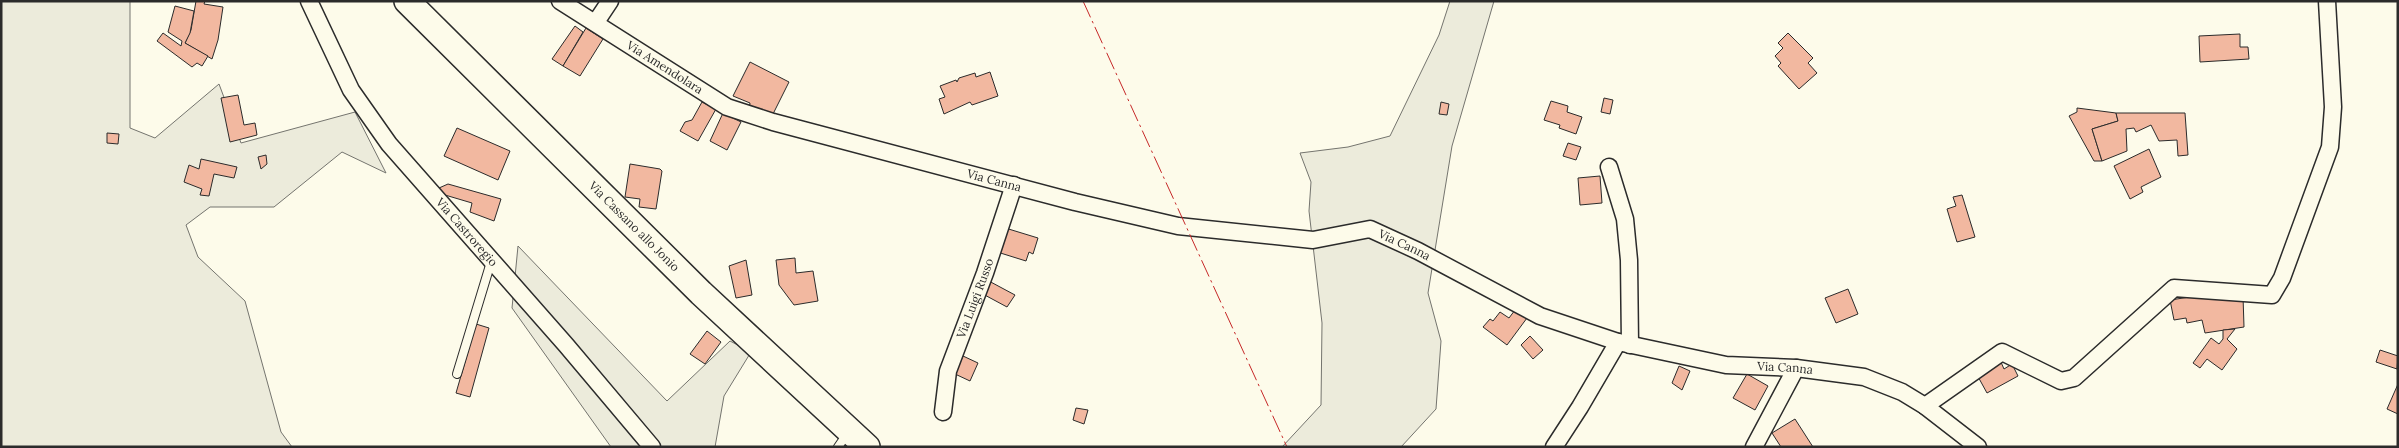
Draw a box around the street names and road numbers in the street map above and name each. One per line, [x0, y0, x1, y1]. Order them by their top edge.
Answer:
street label: Via Amendolara [623, 37, 706, 97]
street label: Via Canna [964, 165, 1023, 195]
street label: Via Cassano allo Jonio [585, 177, 683, 274]
street label: Via Castroregio [432, 194, 501, 269]
street label: Via Canna [1375, 225, 1433, 263]
street label: Via Luigi Russo [953, 256, 996, 341]
street label: Via Canna [1756, 358, 1814, 377]

